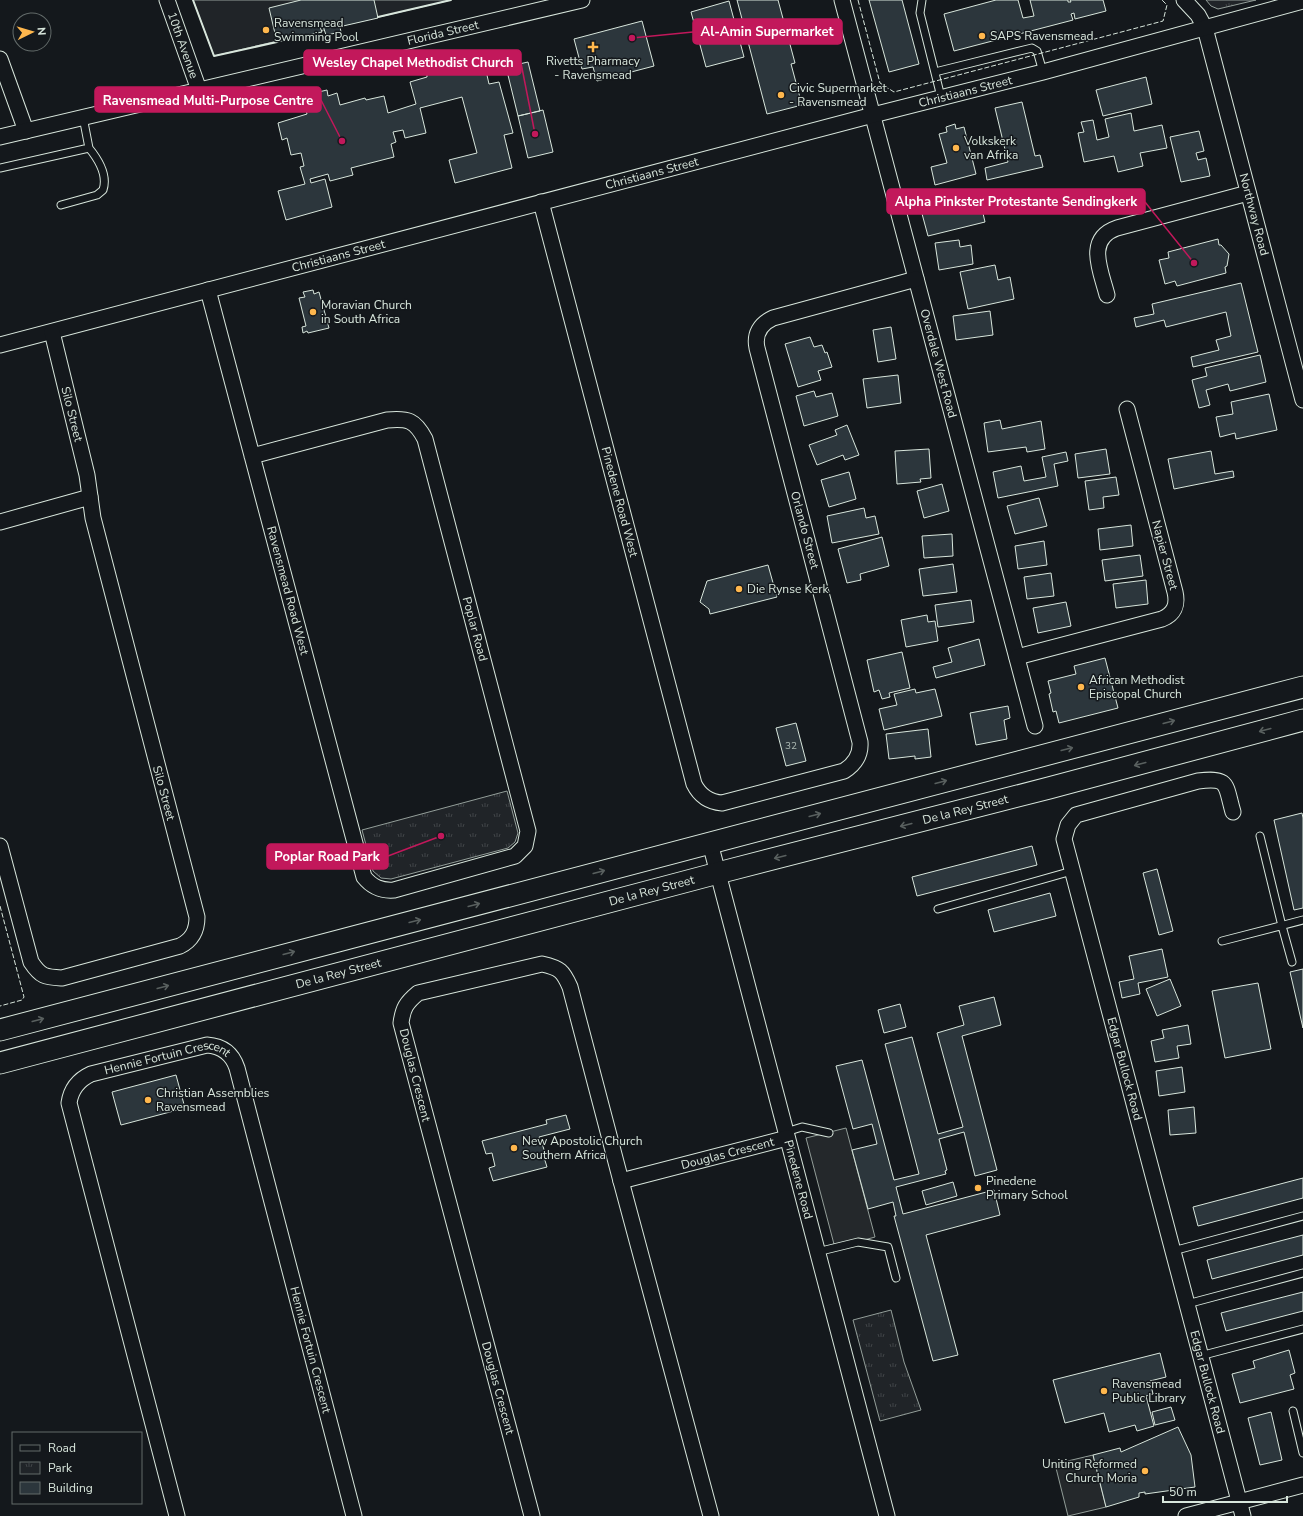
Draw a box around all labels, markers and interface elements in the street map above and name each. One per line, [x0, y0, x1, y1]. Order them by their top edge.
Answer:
street label: 10th Avenue [164, 10, 202, 81]
north arrow [12, 12, 52, 52]
place label: Ravensmead Swimming Pool [274, 15, 359, 45]
street label: Florida Street [405, 16, 481, 49]
callout: Al-Amin Supermarket [693, 19, 842, 44]
text: Al-Amin Supermarket [701, 23, 834, 41]
marker: Ravensmead Swimming Pool [261, 25, 271, 35]
text: N [34, 26, 49, 36]
place label: SAPS Ravensmead [990, 28, 1094, 44]
marker: SAPS Ravensmead [977, 31, 987, 41]
marker: Rivetts Pharmacy - Ravensmead [588, 42, 598, 52]
callout: Wesley Chapel Methodist Church [304, 50, 521, 75]
place label: Rivetts Pharmacy - Ravensmead [546, 53, 641, 83]
text: Wesley Chapel Methodist Church [312, 54, 514, 72]
street label: Christiaans Street [917, 72, 1015, 111]
place label: Civic Supermarket - Ravensmead [789, 80, 887, 110]
callout: Ravensmead Multi-Purpose Centre [95, 87, 321, 112]
marker: Civic Supermarket - Ravensmead [776, 90, 786, 100]
text: Ravensmead Multi-Purpose Centre [103, 92, 313, 110]
place label: Volkskerk van Afrika [963, 133, 1018, 163]
marker: Volkskerk van Afrika [951, 143, 961, 153]
street label: Christiaans Street [603, 153, 701, 193]
street label: Northway Road [1236, 171, 1273, 257]
callout: Alpha Pinkster Protestante Sendingkerk [887, 189, 1145, 214]
text: Alpha Pinkster Protestante Sendingkerk [895, 193, 1138, 211]
street label: Christiaans Street [290, 236, 388, 276]
place label: Moravian Church in South Africa [321, 297, 412, 327]
marker: Moravian Church in South Africa [308, 307, 318, 317]
street label: Overdale West Road [916, 307, 961, 420]
street label: Silo Street [57, 385, 87, 444]
street label: Pinedene Road West [598, 445, 642, 559]
street label: Orlando Street [787, 489, 823, 571]
street label: Napier Street [1148, 518, 1182, 592]
street label: Ravensmead Road West [263, 525, 313, 657]
place label: Die Rynse Kerk [747, 581, 829, 597]
marker: Die Rynse Kerk [734, 584, 744, 594]
street label: Poplar Road [459, 595, 491, 663]
place label: African Methodist Episcopal Church [1089, 672, 1185, 702]
marker: African Methodist Episcopal Church [1076, 682, 1086, 692]
one-way arrow [1162, 718, 1175, 726]
one-way arrow [1259, 727, 1272, 734]
house number: 32 [785, 739, 797, 753]
one-way arrow [1060, 744, 1073, 752]
one-way arrow [1134, 761, 1147, 768]
street label: Silo Street [149, 764, 179, 823]
one-way arrow [934, 778, 947, 785]
street label: De la Rey Street [921, 791, 1010, 828]
one-way arrow [808, 811, 821, 818]
one-way arrow [899, 822, 912, 829]
callout: Poplar Road Park [267, 844, 388, 869]
text: Poplar Road Park [274, 848, 381, 866]
one-way arrow [773, 854, 786, 861]
one-way arrow [593, 868, 606, 875]
street label: De la Rey Street [607, 871, 697, 910]
one-way arrow [467, 901, 480, 909]
one-way arrow [408, 916, 421, 924]
one-way arrow [282, 949, 295, 957]
street label: De la Rey Street [294, 954, 384, 992]
one-way arrow [157, 982, 170, 990]
street label: Edgar Bullock Road [1103, 1015, 1146, 1122]
one-way arrow [31, 1016, 44, 1023]
street label: Douglas Crescent [396, 1027, 434, 1124]
street label: Hennie Fortuin Crescent [103, 1037, 235, 1078]
place label: Christian Assemblies Ravensmead [156, 1085, 270, 1115]
marker: Christian Assemblies Ravensmead [143, 1095, 153, 1105]
place label: New Apostolic Church Southern Africa [522, 1133, 643, 1163]
street label: Douglas Crescent [679, 1133, 777, 1173]
street label: Pinedene Road [780, 1138, 817, 1221]
marker: New Apostolic Church Southern Africa [509, 1143, 519, 1153]
place label: Pinedene Primary School [986, 1173, 1068, 1203]
marker: Pinedene Primary School [973, 1183, 983, 1193]
street label: Hennie Fortuin Crescent [286, 1285, 335, 1415]
street label: Edgar Bullock Road [1186, 1329, 1229, 1435]
street label: Douglas Crescent [478, 1340, 518, 1437]
place label: Ravensmead Public Library [1112, 1376, 1187, 1406]
marker: Ravensmead Public Library [1099, 1386, 1109, 1396]
legend [12, 1432, 142, 1504]
text: Road [48, 1440, 76, 1456]
place label: Uniting Reformed Church Moria [1042, 1456, 1137, 1486]
text: Park [48, 1460, 73, 1476]
marker: Uniting Reformed Church Moria [1140, 1466, 1150, 1476]
scale bar [1163, 1478, 1287, 1504]
text: Building [48, 1480, 93, 1496]
text: 50 m [1169, 1484, 1197, 1500]

